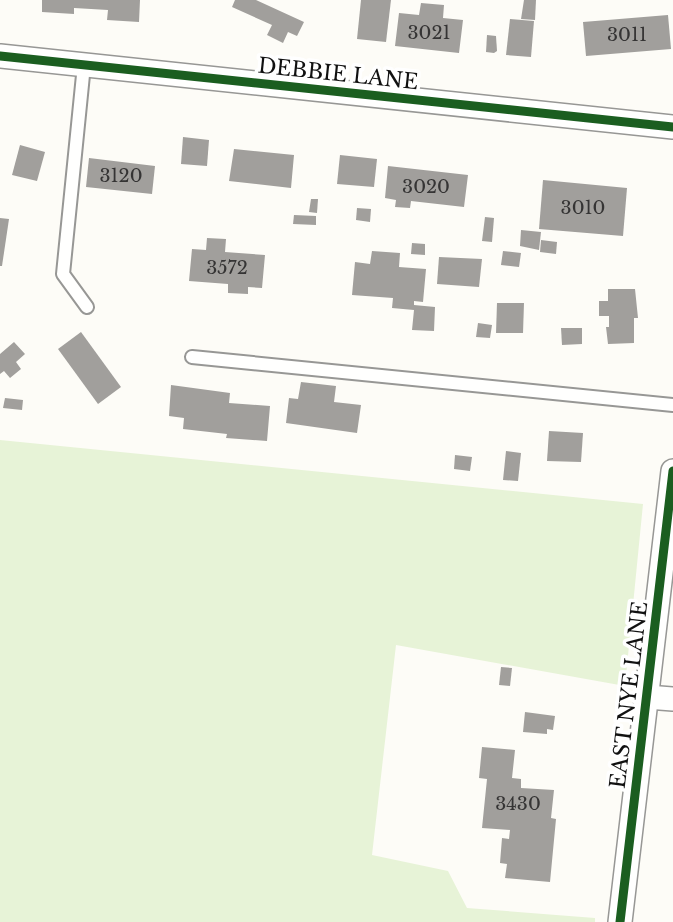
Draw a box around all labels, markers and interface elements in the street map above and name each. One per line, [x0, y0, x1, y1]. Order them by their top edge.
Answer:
house number: 3021 [407, 22, 451, 44]
house number: 3011 [607, 24, 647, 46]
street label: DEBBIE LANE [257, 53, 419, 95]
house number: 3120 [99, 165, 143, 187]
house number: 3020 [402, 176, 450, 198]
house number: 3010 [561, 197, 605, 219]
house number: 3572 [206, 257, 248, 279]
street label: EAST NYE LANE [605, 600, 653, 790]
house number: 3430 [495, 793, 541, 815]

